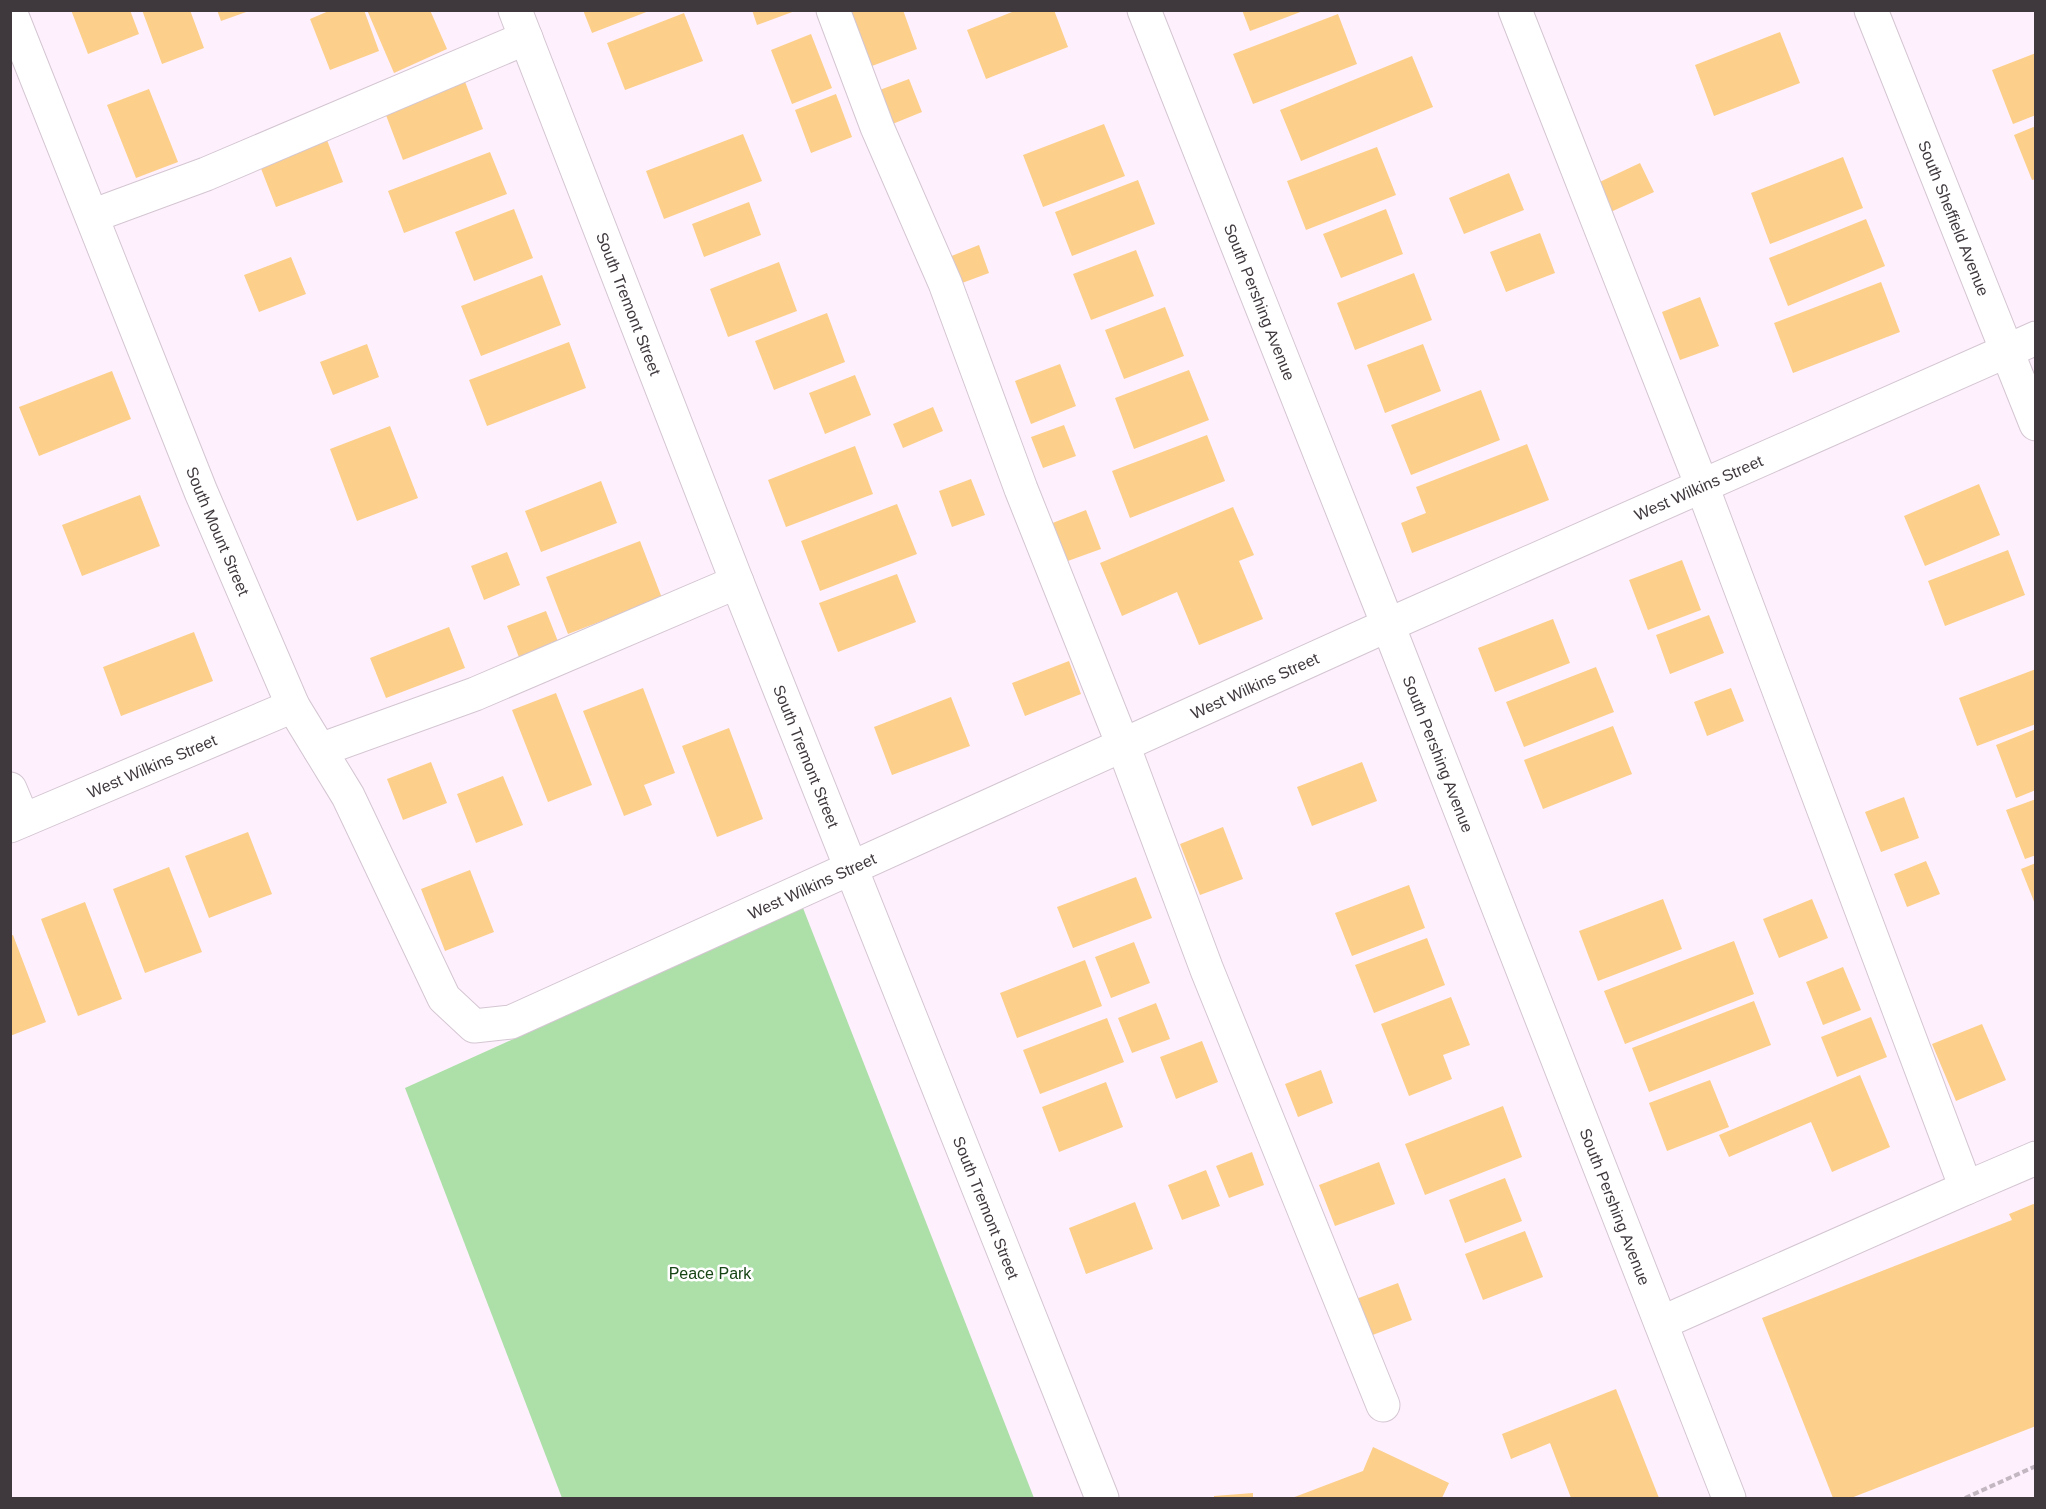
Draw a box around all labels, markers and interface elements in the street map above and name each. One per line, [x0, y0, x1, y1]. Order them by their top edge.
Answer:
street label: South Sheffield Avenue [1915, 138, 1992, 299]
street label: South Pershing Avenue [1221, 221, 1298, 383]
street label: South Tremont Street [593, 230, 664, 378]
street label: West Wilkins Street [1632, 452, 1766, 524]
street label: South Mount Street [183, 464, 253, 598]
street label: West Wilkins Street [1188, 649, 1322, 722]
street label: South Pershing Avenue [1400, 673, 1476, 835]
street label: South Tremont Street [770, 682, 842, 831]
street label: West Wilkins Street [85, 731, 220, 801]
street label: West Wilkins Street [745, 850, 879, 923]
street label: South Pershing Avenue [1576, 1126, 1653, 1288]
street label: South Tremont Street [950, 1134, 1022, 1282]
park label: Peace Park [669, 1265, 752, 1282]

